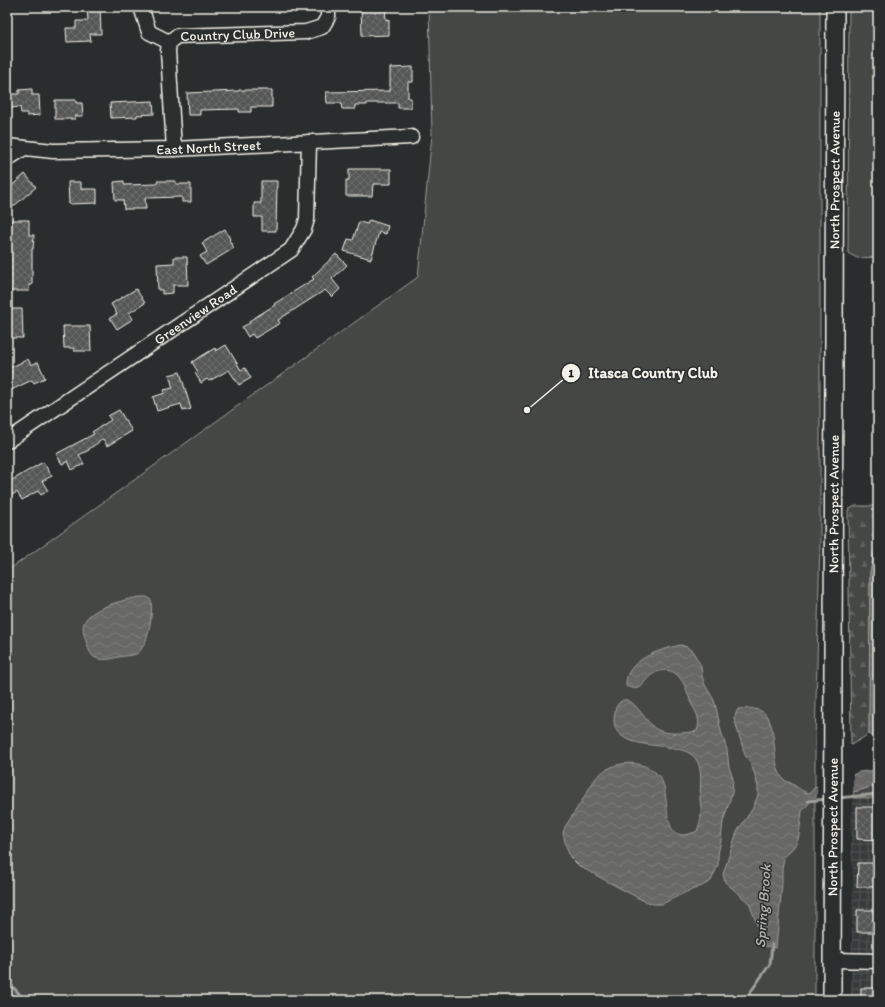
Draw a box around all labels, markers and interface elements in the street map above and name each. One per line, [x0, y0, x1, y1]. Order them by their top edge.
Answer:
street label: Country Club Drive [180, 24, 296, 44]
street label: North Prospect Avenue [826, 110, 843, 249]
street label: East North Street [156, 136, 261, 158]
street label: Greenview Road [151, 280, 240, 348]
callout: Itasca Country Club [561, 359, 726, 386]
text: Itasca Country Club [588, 364, 718, 383]
text: 1 [568, 366, 574, 380]
street label: North Prospect Avenue [825, 434, 842, 573]
street label: North Prospect Avenue [824, 757, 841, 896]
water label: Spring Brook [751, 862, 775, 948]

